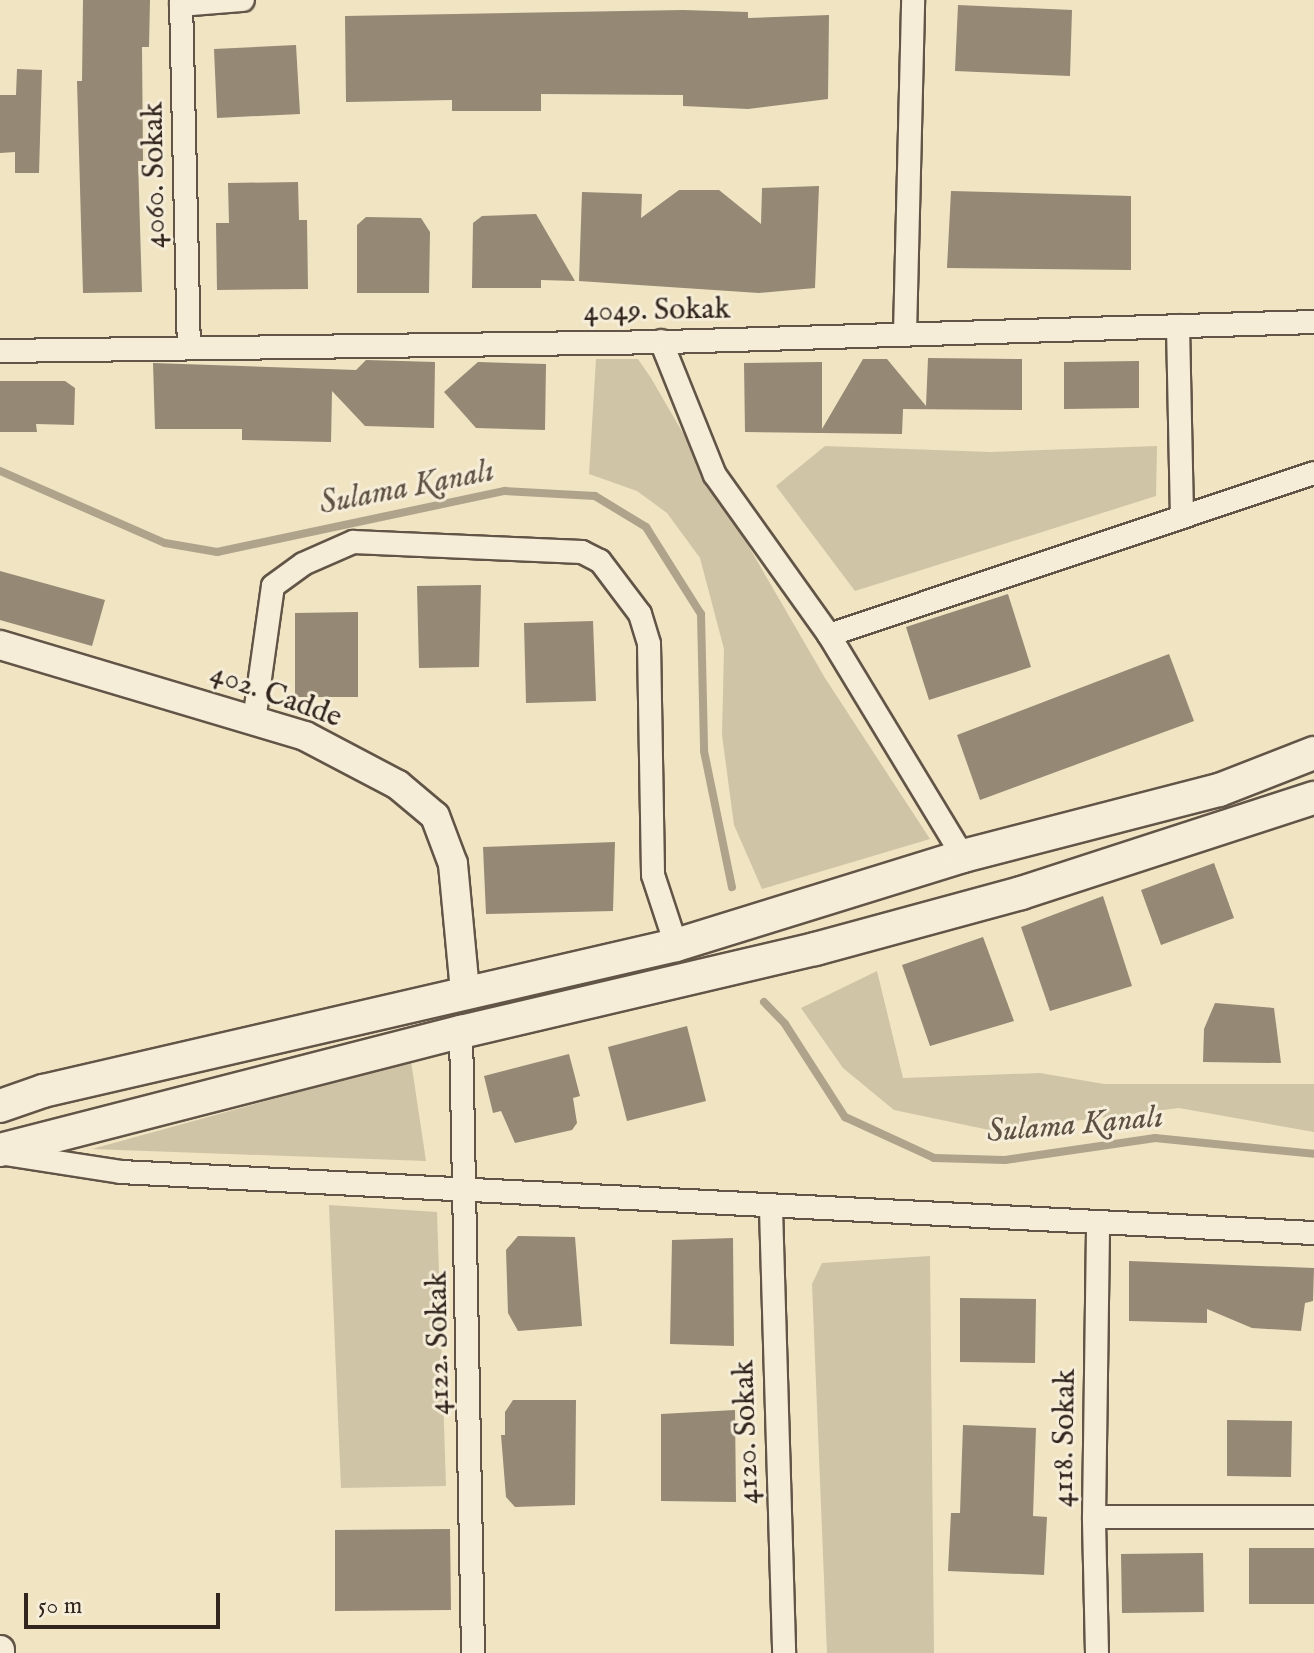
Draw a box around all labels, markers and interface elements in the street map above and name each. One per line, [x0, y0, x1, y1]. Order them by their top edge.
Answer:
street label: 4060. Sokak [136, 102, 174, 248]
street label: 4049. Sokak [583, 292, 731, 330]
water label: Sulama Kanalı [316, 453, 498, 525]
street label: 402. Cadde [206, 656, 346, 736]
water label: Sulama Kanalı [985, 1099, 1165, 1153]
street label: 4122. Sokak [420, 1271, 458, 1415]
street label: 4120. Sokak [726, 1359, 768, 1505]
street label: 4118. Sokak [1046, 1369, 1084, 1507]
scale bar [28, 1577, 224, 1627]
text: 50 m [38, 1591, 82, 1622]

